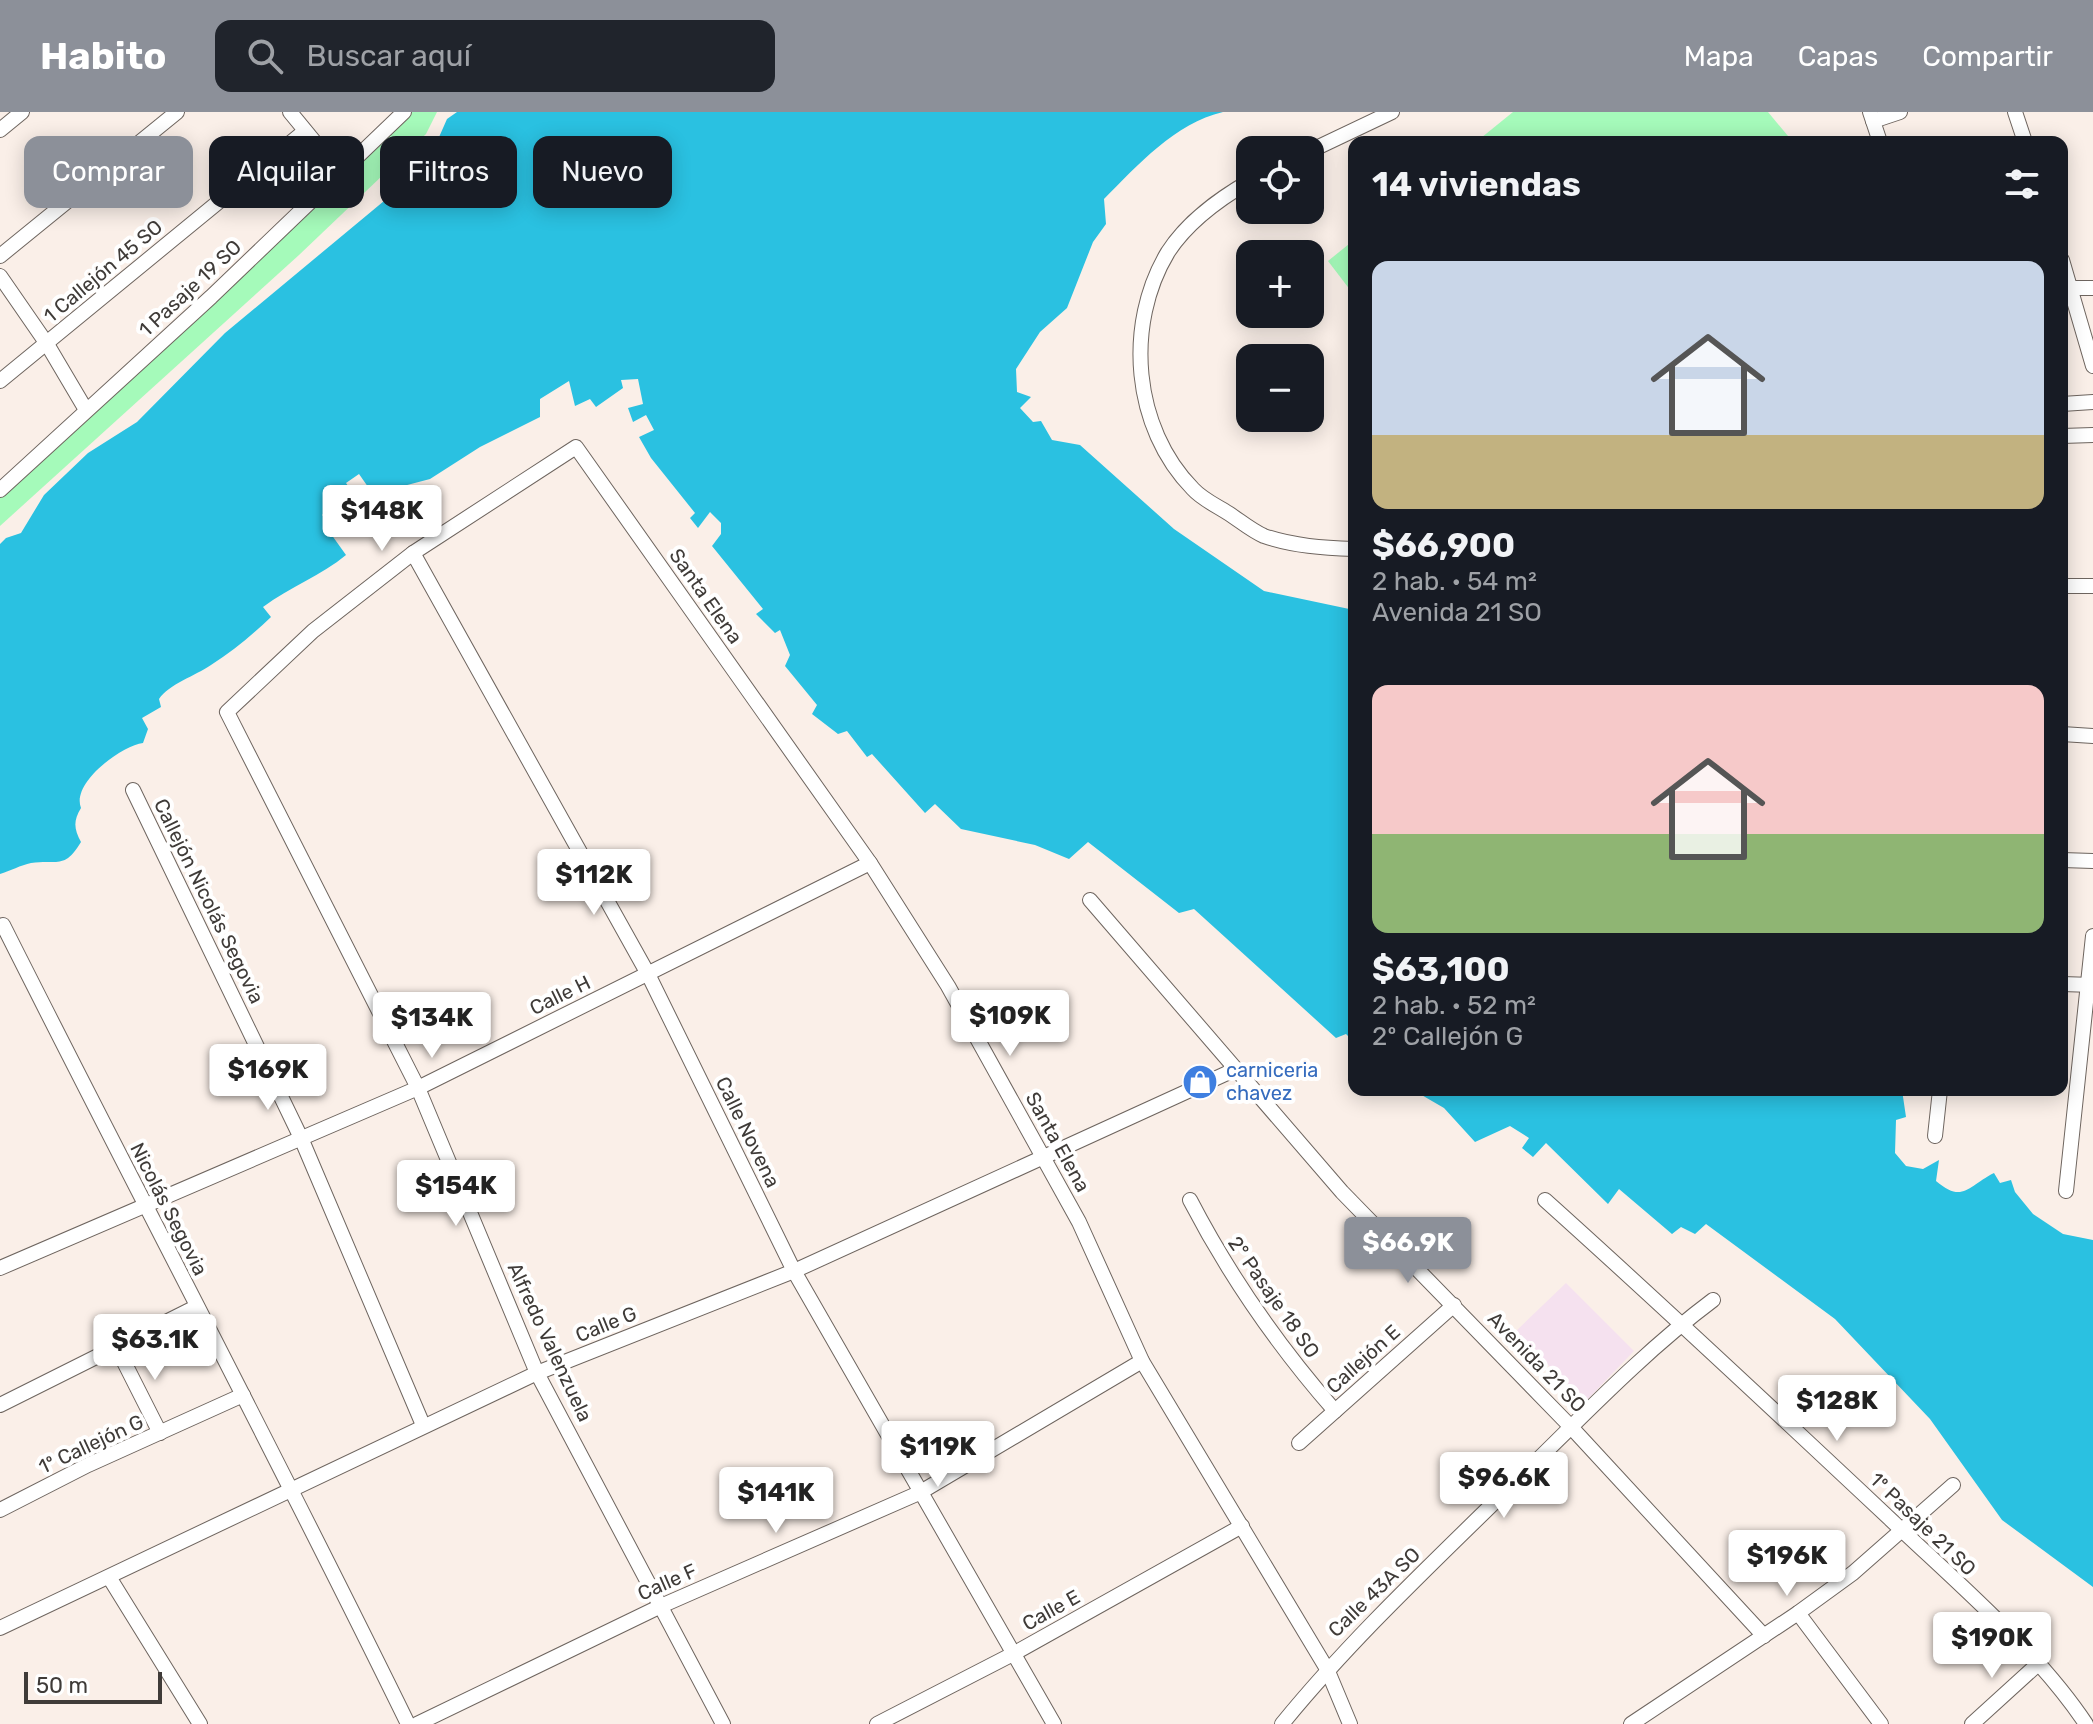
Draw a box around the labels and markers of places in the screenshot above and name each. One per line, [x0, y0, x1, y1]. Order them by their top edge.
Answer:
pin: $148K [326, 485, 438, 553]
pin: $112K [538, 849, 650, 917]
pin: $109K [954, 990, 1066, 1058]
pin: $134K [376, 992, 488, 1060]
pin: $169K [212, 1044, 324, 1112]
place label: carniceria chavez [1226, 1058, 1318, 1105]
shop icon: carniceria chavez [1181, 1063, 1219, 1101]
pin: $154K [400, 1160, 512, 1228]
pin: $66.9K [1343, 1217, 1473, 1285]
pin: $63.1K [90, 1314, 220, 1382]
pin: $128K [1781, 1375, 1893, 1443]
pin: $119K [882, 1421, 994, 1489]
pin: $96.6K [1439, 1452, 1569, 1520]
pin: $141K [720, 1467, 832, 1535]
pin: $196K [1731, 1530, 1843, 1598]
pin: $190K [1936, 1612, 2048, 1680]

